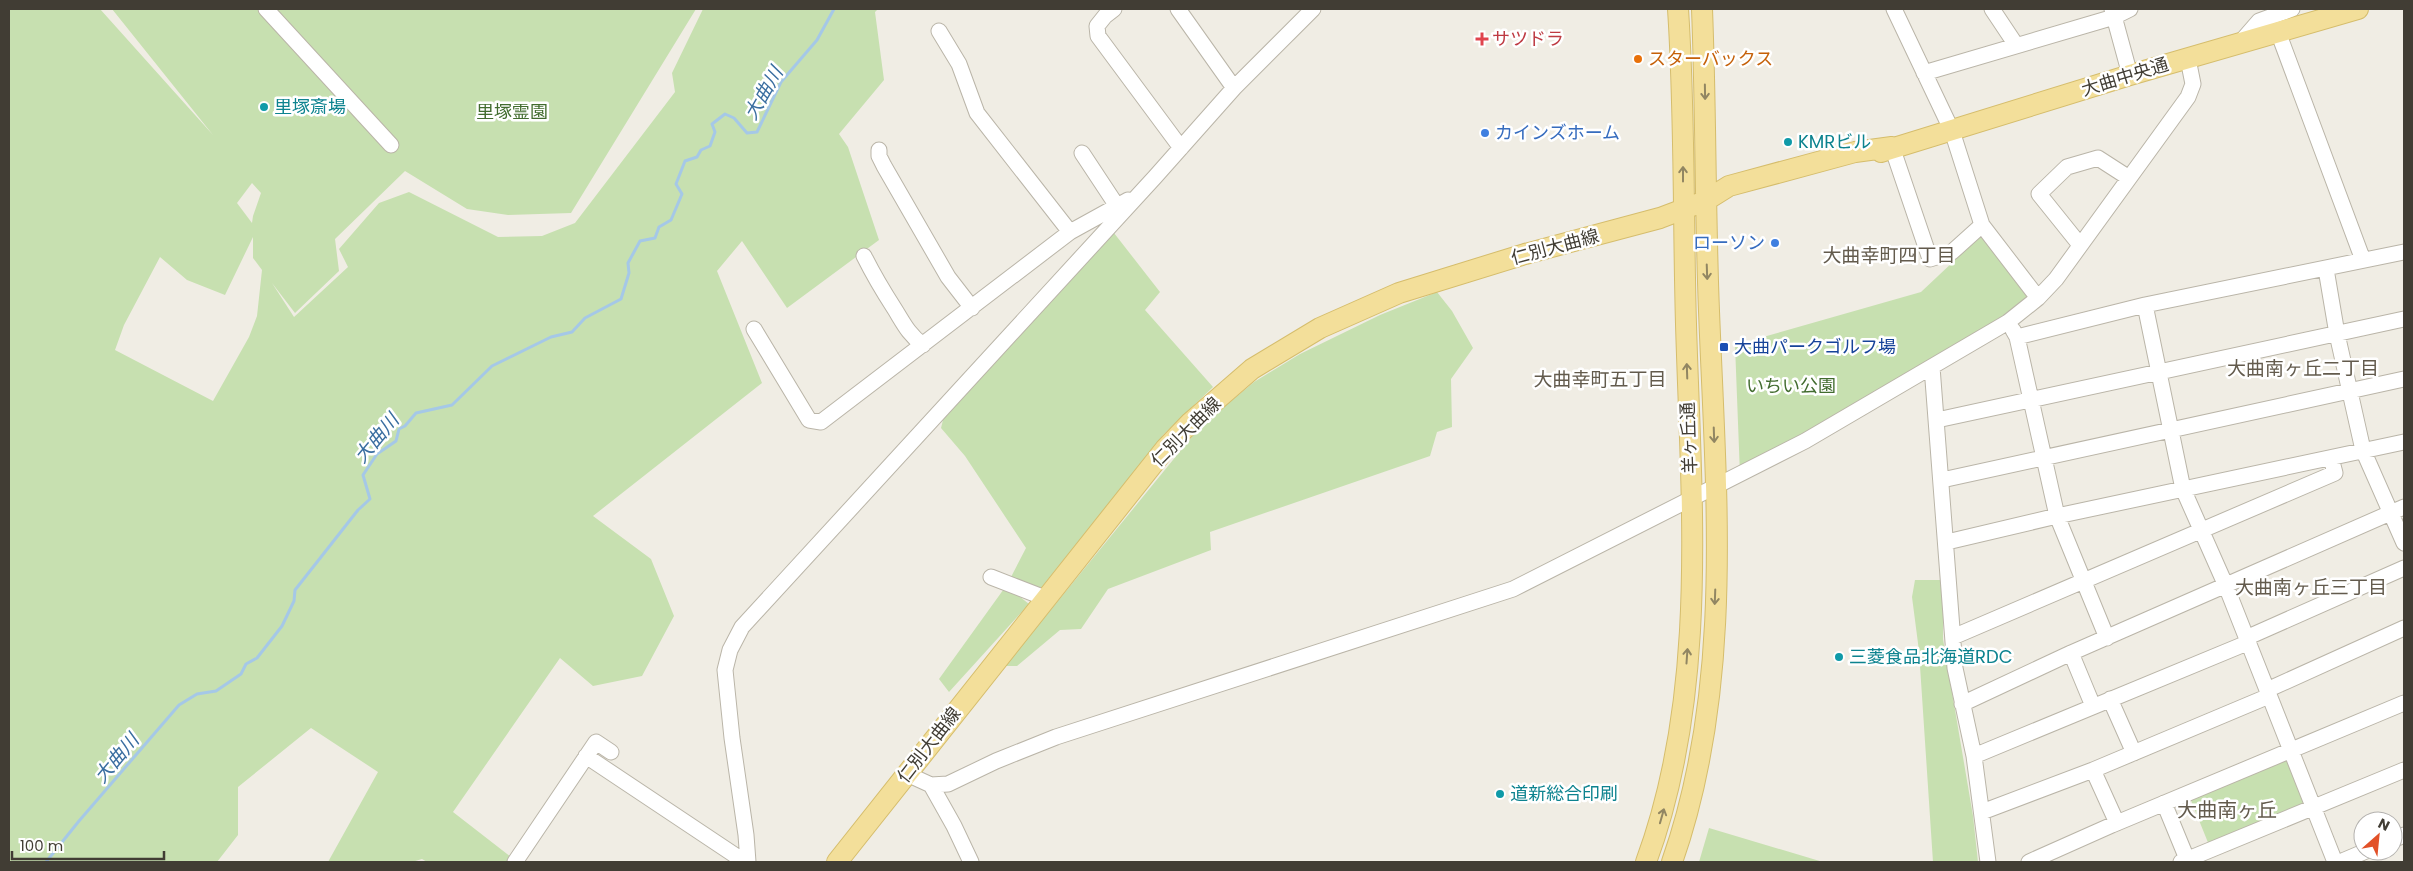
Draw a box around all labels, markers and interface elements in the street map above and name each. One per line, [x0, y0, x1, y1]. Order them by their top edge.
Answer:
place label: サツドラ [1492, 26, 1564, 51]
marker: サツドラ [1476, 33, 1488, 45]
place label: スターバックス [1648, 46, 1773, 71]
street label: 大曲中央通 [2078, 51, 2172, 102]
marker: スターバックス [1632, 53, 1644, 65]
water label: 大曲川 [737, 60, 790, 125]
one-way arrow [1700, 84, 1710, 100]
place label: 里塚斎場 [274, 94, 346, 119]
park label: 里塚霊園 [476, 99, 548, 124]
marker: 里塚斎場 [258, 101, 270, 113]
place label: カインズホーム [1495, 120, 1620, 145]
marker: カインズホーム [1479, 127, 1491, 139]
place label: KMRビル [1798, 129, 1871, 154]
marker: KMRビル [1782, 136, 1794, 148]
one-way arrow [1678, 166, 1688, 182]
street label: 仁別大曲線 [1508, 223, 1602, 270]
place label: ローソン [1693, 230, 1765, 255]
marker: ローソン [1769, 237, 1781, 249]
district label: 大曲幸町四丁目 [1822, 242, 1956, 269]
one-way arrow [1703, 264, 1712, 280]
place label: 大曲パークゴルフ場 [1734, 334, 1896, 359]
marker: 大曲パークゴルフ場 [1718, 341, 1730, 353]
district label: 大曲南ヶ丘二丁目 [2227, 355, 2379, 382]
one-way arrow [1683, 363, 1692, 379]
district label: 大曲幸町五丁目 [1533, 366, 1667, 393]
park label: いちい公園 [1746, 373, 1836, 398]
street label: 仁別大曲線 [1145, 391, 1226, 472]
street label: 羊ヶ丘通 [1675, 402, 1702, 474]
water label: 大曲川 [348, 406, 406, 469]
one-way arrow [1709, 426, 1718, 442]
district label: 大曲南ヶ丘三丁目 [2235, 574, 2387, 601]
one-way arrow [1710, 589, 1719, 605]
place label: 三菱食品北海道RDC [1849, 644, 2013, 669]
one-way arrow [1683, 648, 1692, 664]
marker: 三菱食品北海道RDC [1833, 651, 1845, 663]
street label: 仁別大曲線 [891, 702, 966, 788]
water label: 大曲川 [88, 726, 146, 789]
place label: 道新総合印刷 [1510, 781, 1618, 806]
marker: 道新総合印刷 [1494, 788, 1506, 800]
district label: 大曲南ヶ丘 [2177, 796, 2277, 824]
one-way arrow [1657, 809, 1667, 825]
north arrow [2353, 811, 2403, 861]
text: N [2375, 813, 2393, 836]
scale bar [12, 828, 165, 860]
text: 100 m [20, 835, 63, 856]

